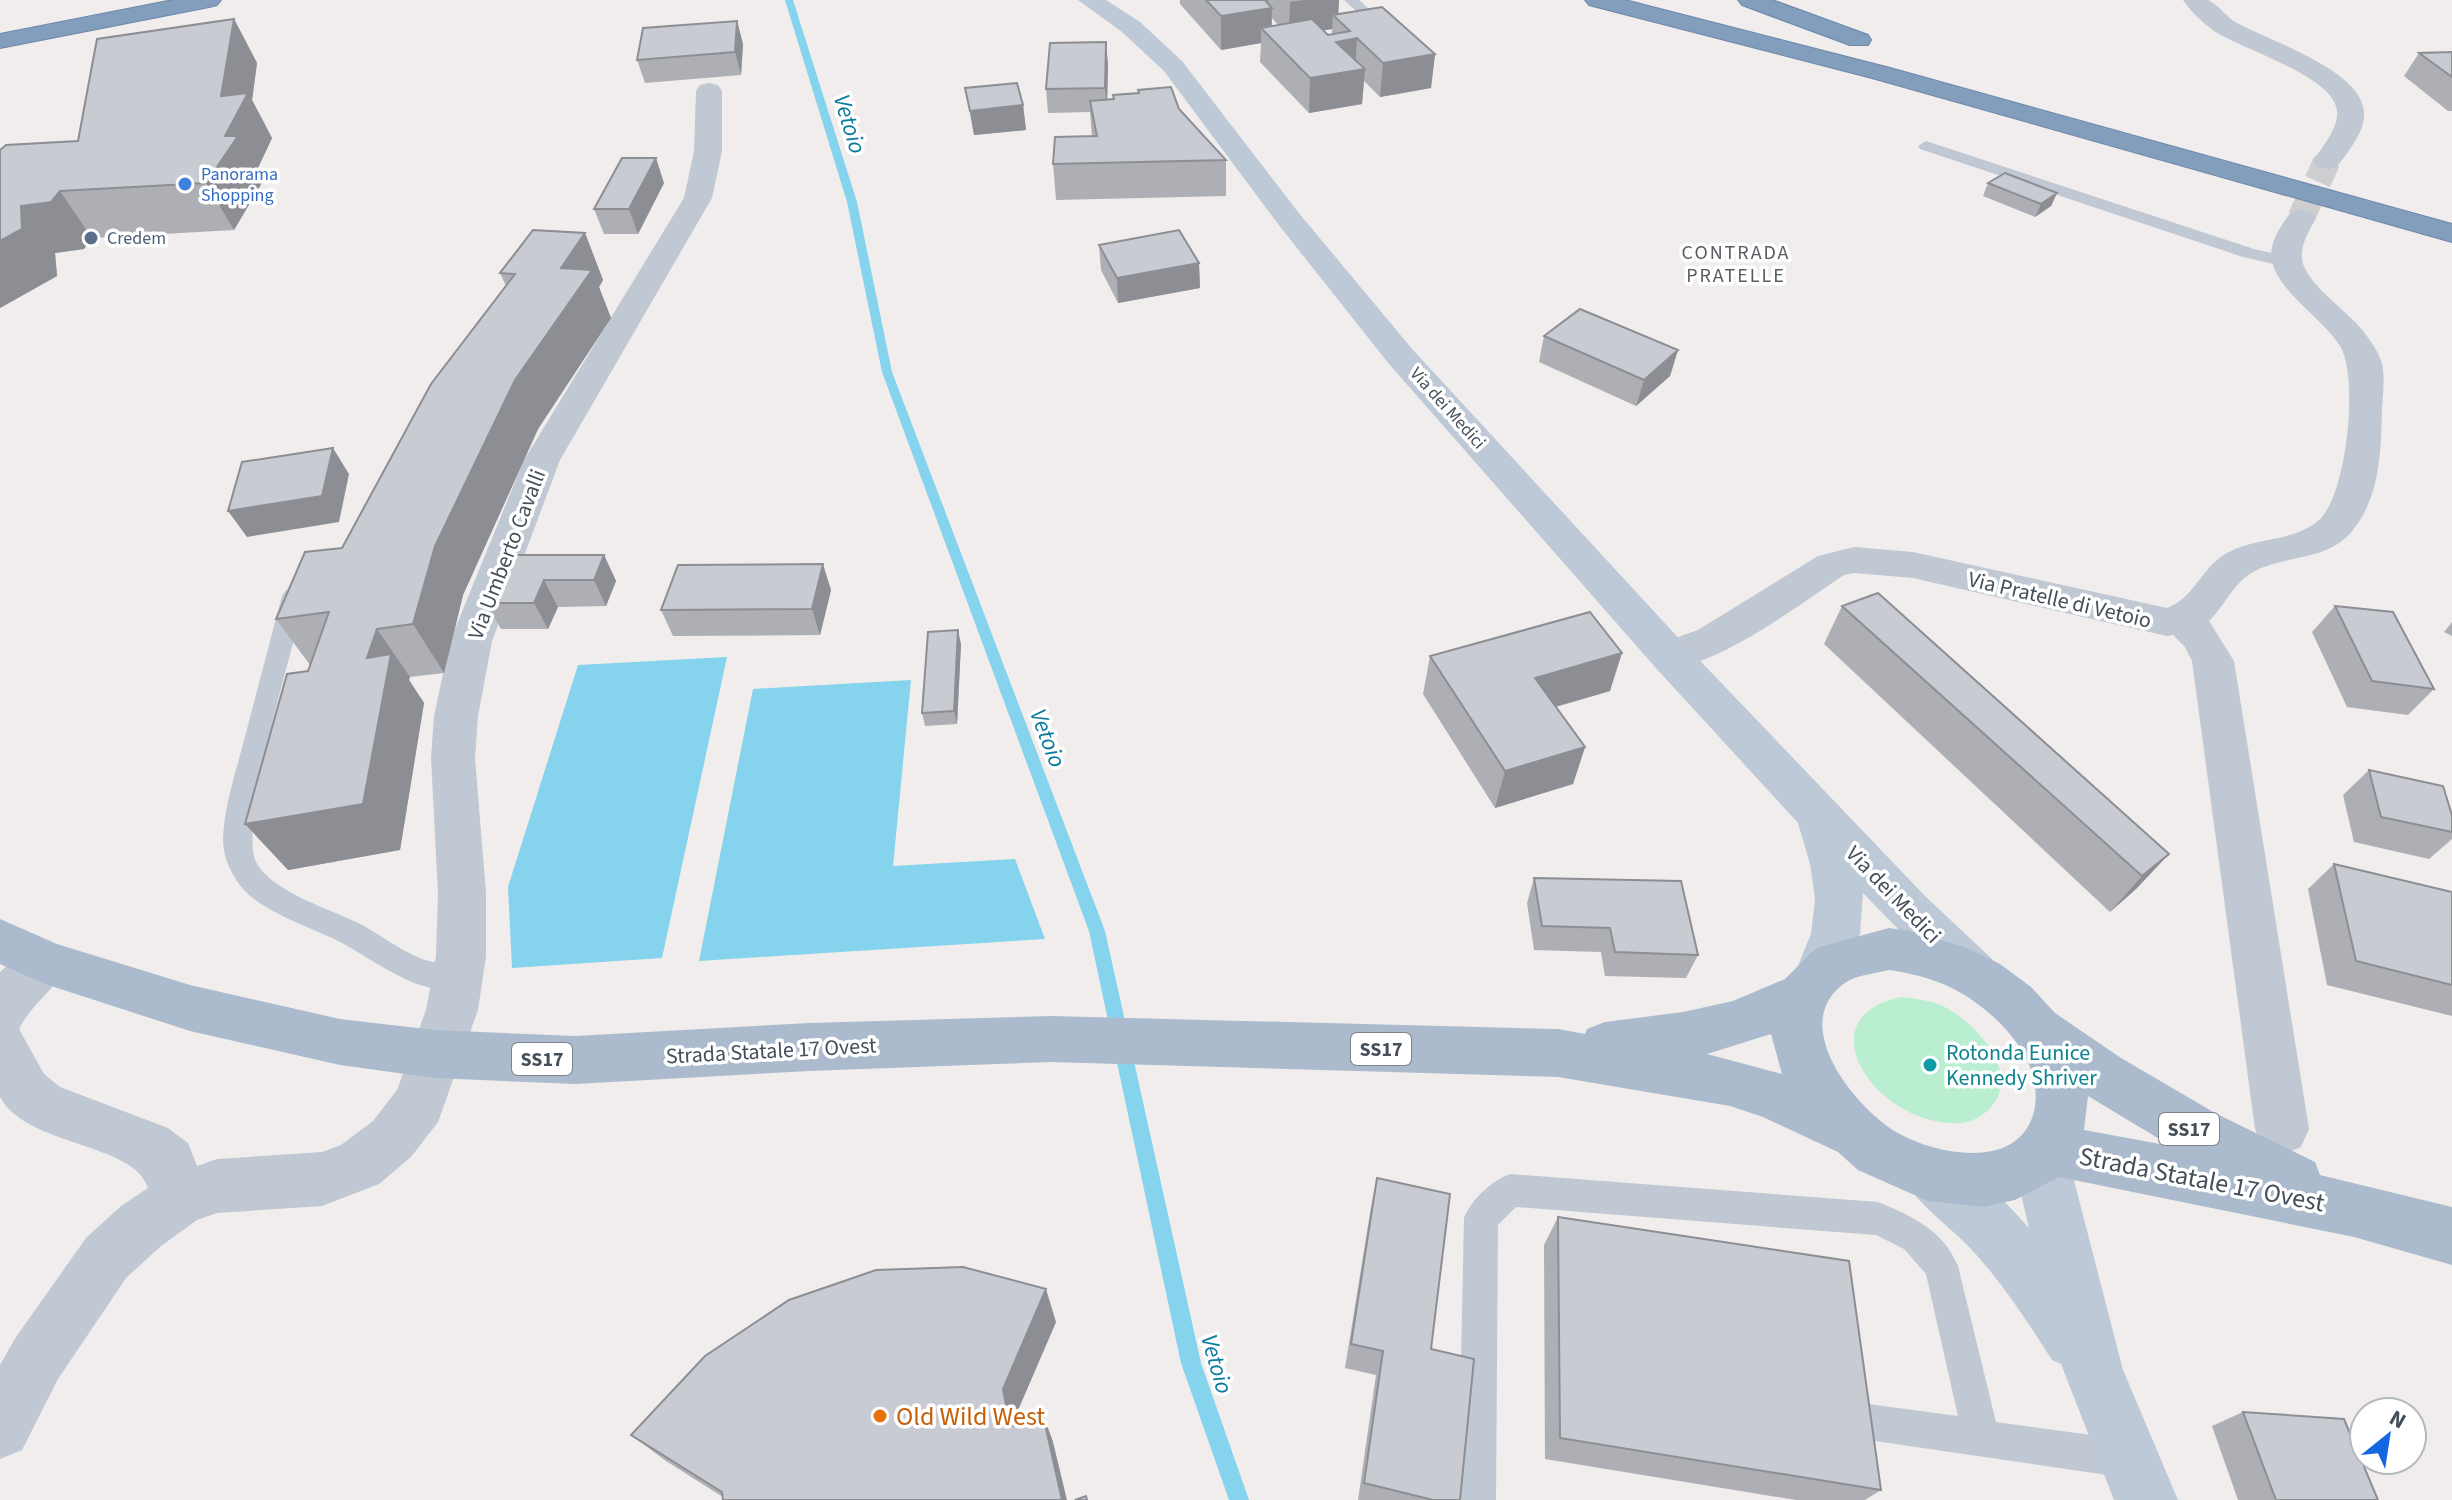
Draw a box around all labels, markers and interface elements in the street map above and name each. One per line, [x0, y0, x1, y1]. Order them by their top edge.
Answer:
water label: Vetoio [824, 90, 875, 158]
place label: Panorama Shopping [201, 162, 278, 208]
marker: Panorama Shopping [176, 175, 194, 193]
place label: Credem [107, 226, 166, 251]
marker: Credem [82, 229, 100, 247]
district label: CONTRADA PRATELLE [1682, 239, 1790, 290]
street label: Via dei Medici [1404, 362, 1491, 455]
street label: Via Umberto Cavalli [460, 465, 554, 644]
street label: Via Pratelle di Vetoio [1965, 563, 2155, 637]
water label: Vetoio [1020, 704, 1075, 773]
street label: Via dei Medici [1838, 839, 1948, 951]
street label: Strada Statale 17 Ovest [665, 1029, 878, 1072]
road number: SS17 [1351, 1033, 1411, 1065]
place label: Rotonda Eunice Kennedy Shriver [1946, 1037, 2097, 1094]
road number: SS17 [512, 1043, 572, 1075]
marker: Rotonda Eunice Kennedy Shriver [1921, 1056, 1939, 1074]
road number: SS17 [2159, 1113, 2219, 1145]
street label: Strada Statale 17 Ovest [2076, 1138, 2328, 1221]
water label: Vetoio [1191, 1330, 1242, 1398]
north arrow [2348, 1396, 2428, 1476]
place label: Old Wild West [896, 1398, 1045, 1435]
text: N [2383, 1402, 2412, 1437]
marker: Old Wild West [871, 1407, 889, 1425]

